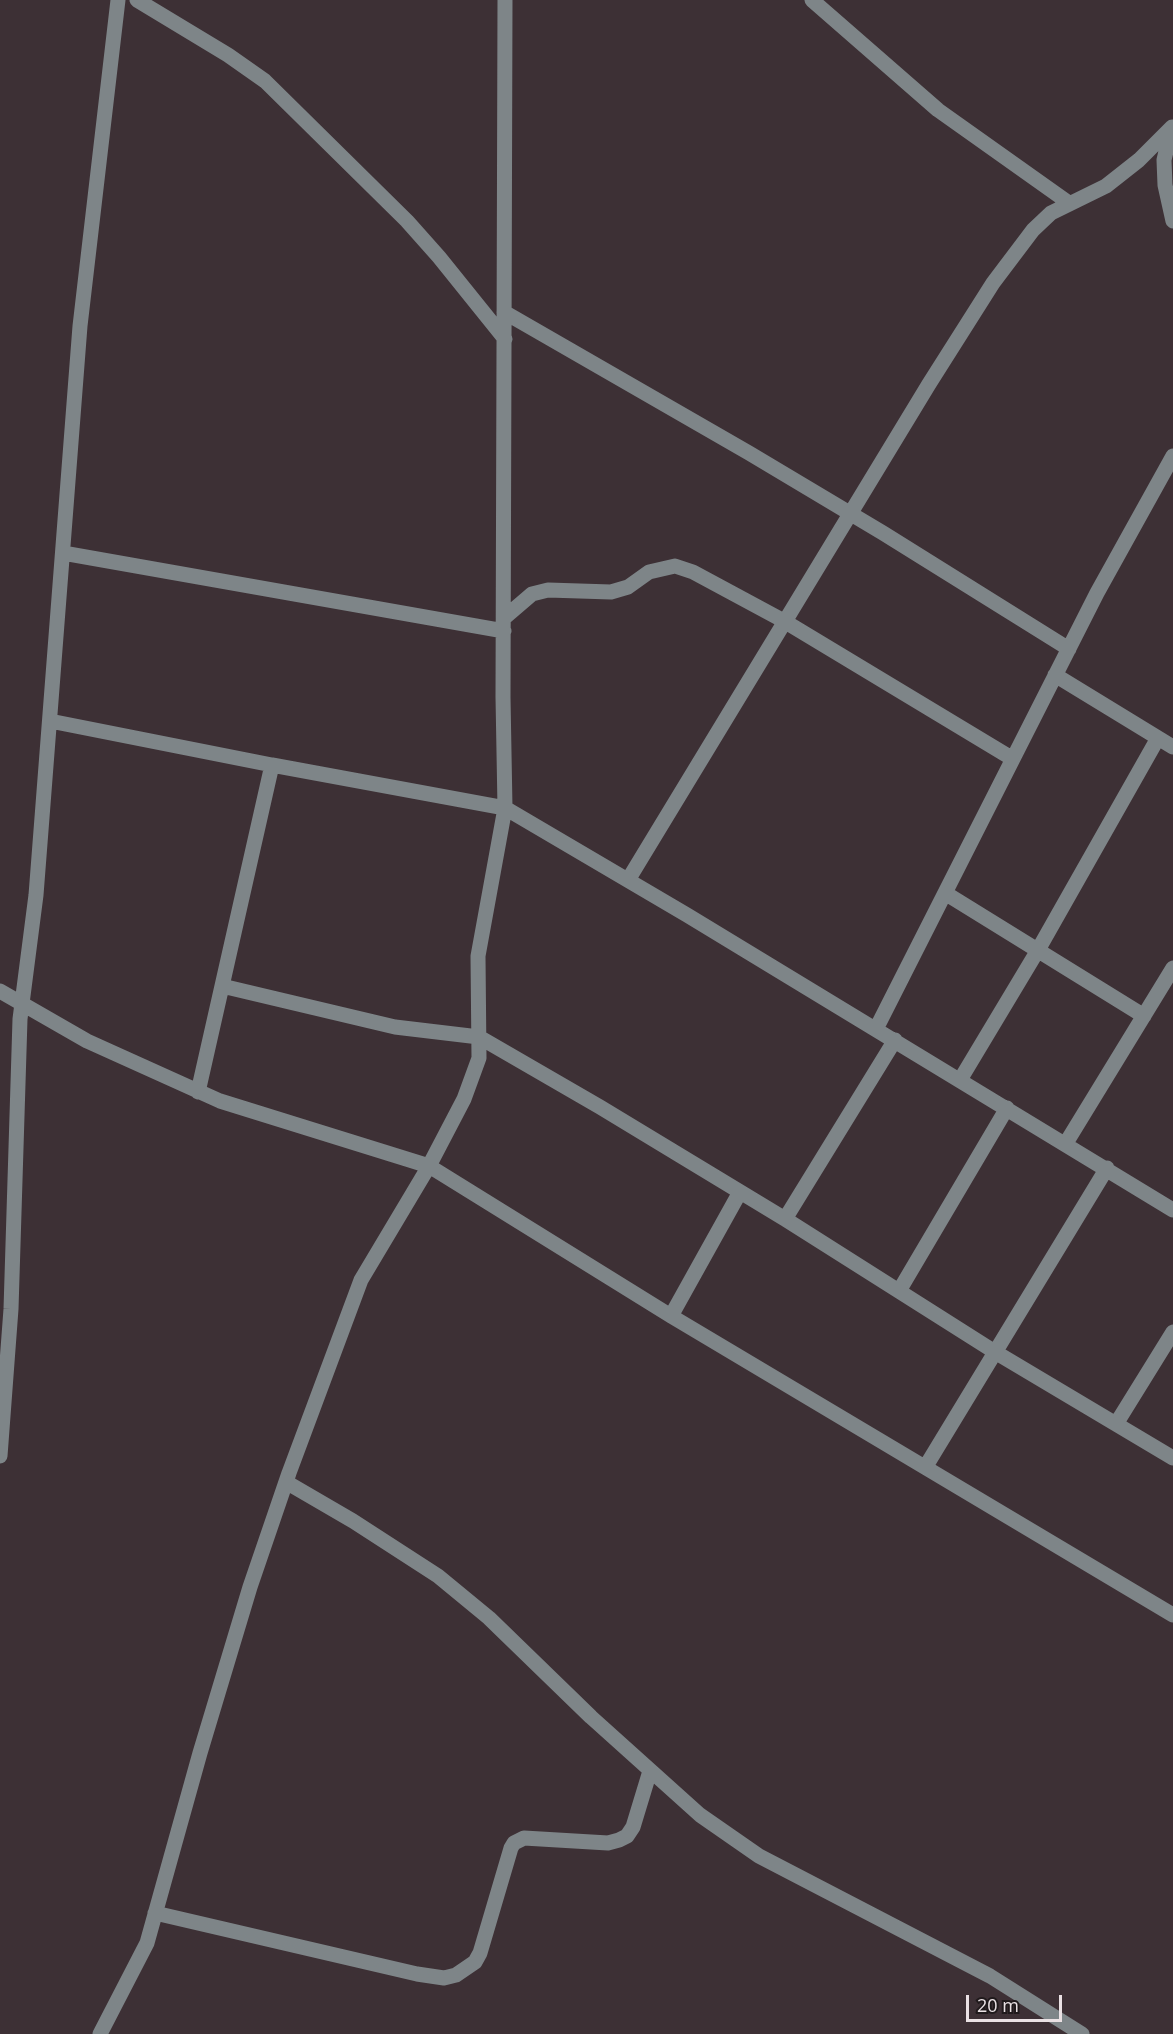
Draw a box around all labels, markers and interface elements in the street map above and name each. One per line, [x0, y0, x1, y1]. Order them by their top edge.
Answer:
scale bar [969, 1983, 1065, 2021]
text: 20 m [977, 1993, 1019, 2017]

